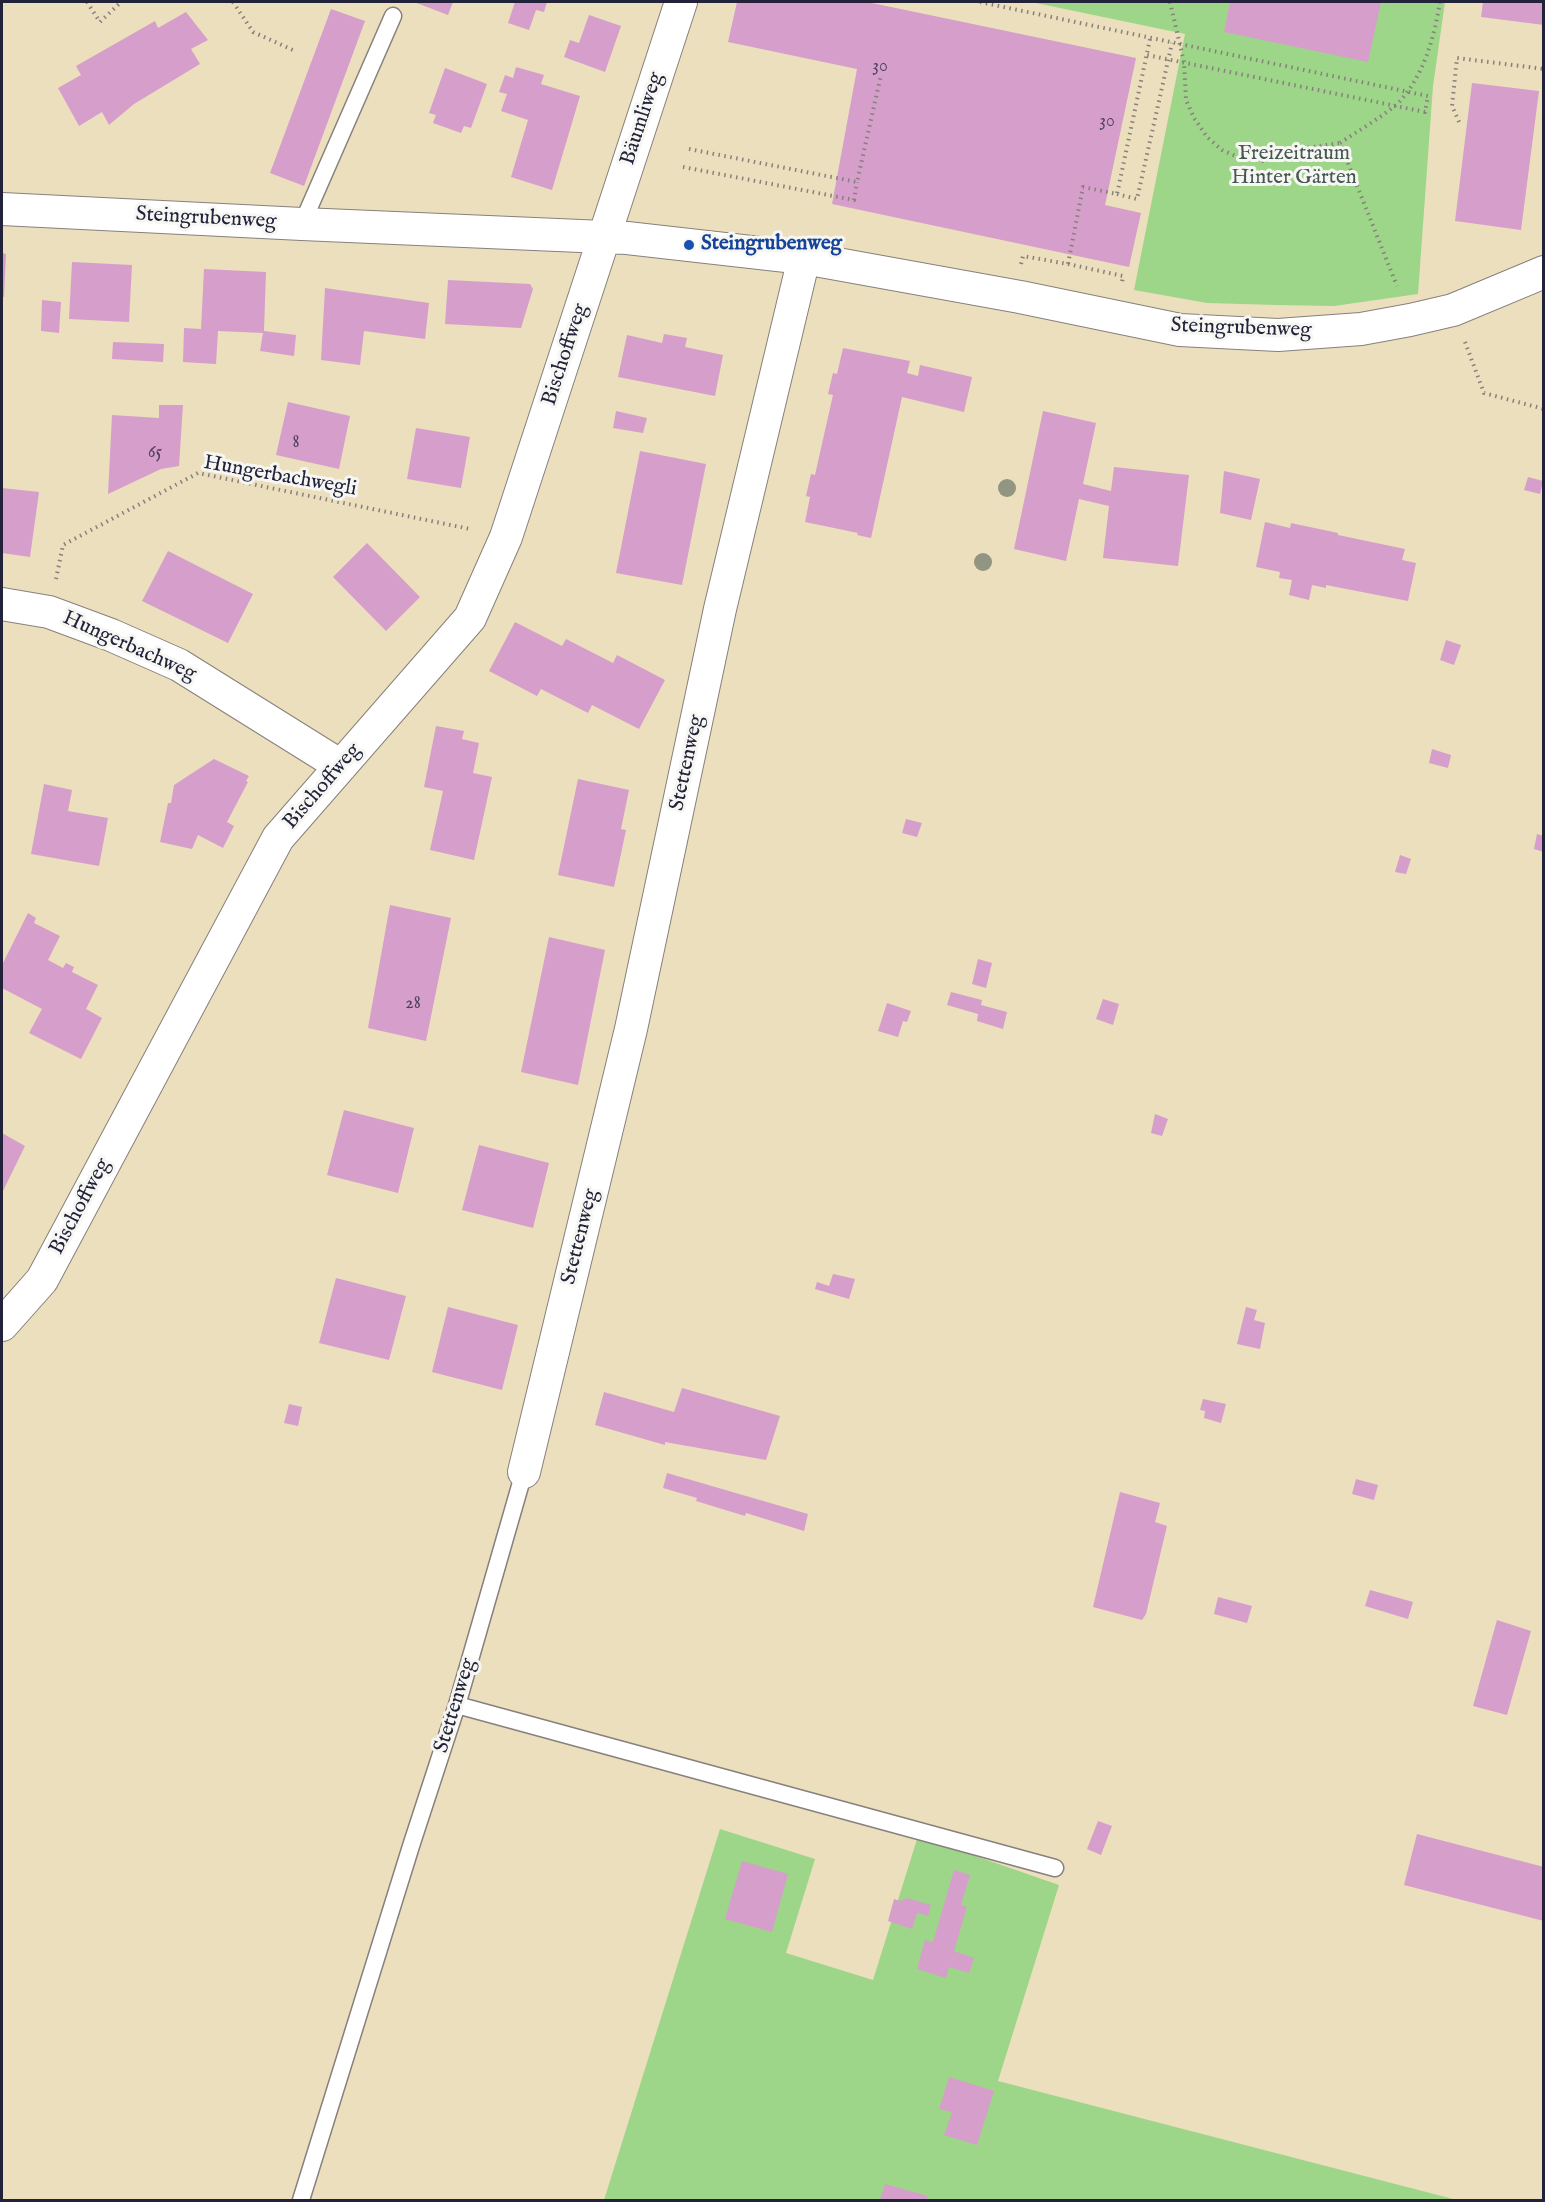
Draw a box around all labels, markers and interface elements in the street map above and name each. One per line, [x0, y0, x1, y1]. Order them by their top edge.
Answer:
house number: 30 [872, 56, 888, 78]
street label: Bäumliweg [616, 69, 670, 169]
house number: 30 [1099, 111, 1115, 133]
park label: Freizeitraum Hinter Gärten [1231, 142, 1357, 192]
street label: Steingrubenweg [135, 203, 277, 235]
place label: Steingrubenweg [701, 232, 842, 258]
marker: Steingrubenweg [682, 238, 696, 252]
street label: Bischoffweg [538, 301, 594, 409]
street label: Steingrubenweg [1170, 314, 1312, 344]
house number: 8 [292, 432, 300, 454]
house number: 65 [148, 442, 162, 464]
street label: Hungerbachwegli [202, 451, 358, 503]
street label: Hungerbachweg [58, 606, 200, 688]
street label: Stettenweg [666, 713, 710, 813]
street label: Bischoffweg [279, 739, 367, 835]
house number: 28 [405, 993, 421, 1015]
street label: Bischoffweg [45, 1154, 117, 1260]
street label: Stettenweg [557, 1187, 605, 1287]
street label: Stettenweg [430, 1656, 482, 1756]

